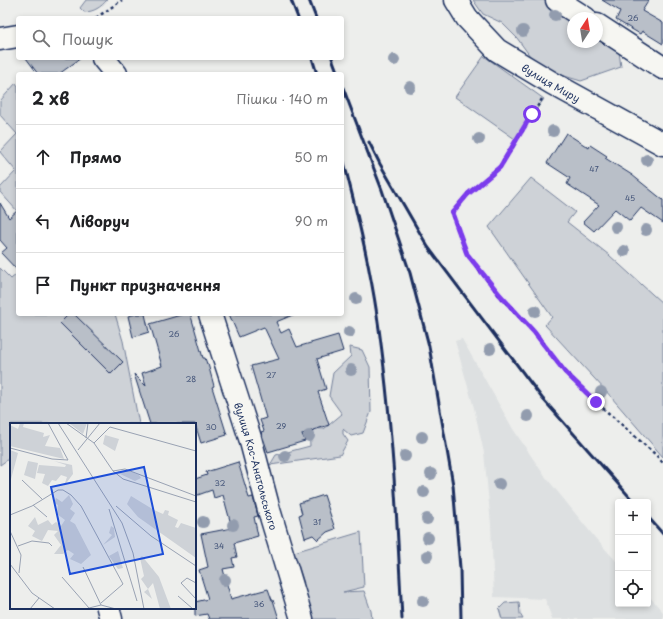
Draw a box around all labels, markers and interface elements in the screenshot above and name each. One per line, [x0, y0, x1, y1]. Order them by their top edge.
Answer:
north arrow [567, 12, 603, 48]
house number: 26 [628, 12, 639, 24]
search box [16, 16, 344, 60]
icon: search [30, 27, 52, 49]
text: Пошук [62, 27, 113, 50]
street label: вулиця Миру [519, 59, 583, 106]
text: 2 хв [32, 85, 69, 111]
text: Пішки · 140 m [236, 89, 328, 108]
route start [523, 105, 541, 123]
text: Прямо [70, 145, 121, 168]
icon: ahead [32, 146, 54, 168]
text: 50 m [294, 147, 328, 166]
house number: 47 [589, 163, 599, 175]
house number: 45 [625, 192, 635, 204]
text: Ліворуч [70, 209, 130, 232]
icon: left [32, 210, 54, 232]
text: 90 m [295, 211, 328, 230]
text: Пункт призначення [70, 273, 221, 296]
icon: arrive [32, 274, 54, 296]
house number: 26 [169, 328, 180, 340]
house number: 27 [266, 369, 276, 381]
house number: 28 [186, 373, 196, 385]
route end [587, 393, 605, 411]
street label: вулиця Кос-Анатольського [231, 400, 282, 532]
house number: 29 [276, 420, 286, 432]
house number: 30 [205, 421, 217, 433]
inset map [10, 423, 196, 609]
house number: 32 [215, 477, 226, 489]
map controls [615, 499, 651, 607]
button: + [615, 499, 651, 535]
house number: 31 [313, 516, 321, 528]
button: − [615, 535, 651, 571]
house number: 34 [214, 540, 224, 552]
button: locate [615, 571, 651, 607]
house number: 36 [254, 598, 265, 610]

